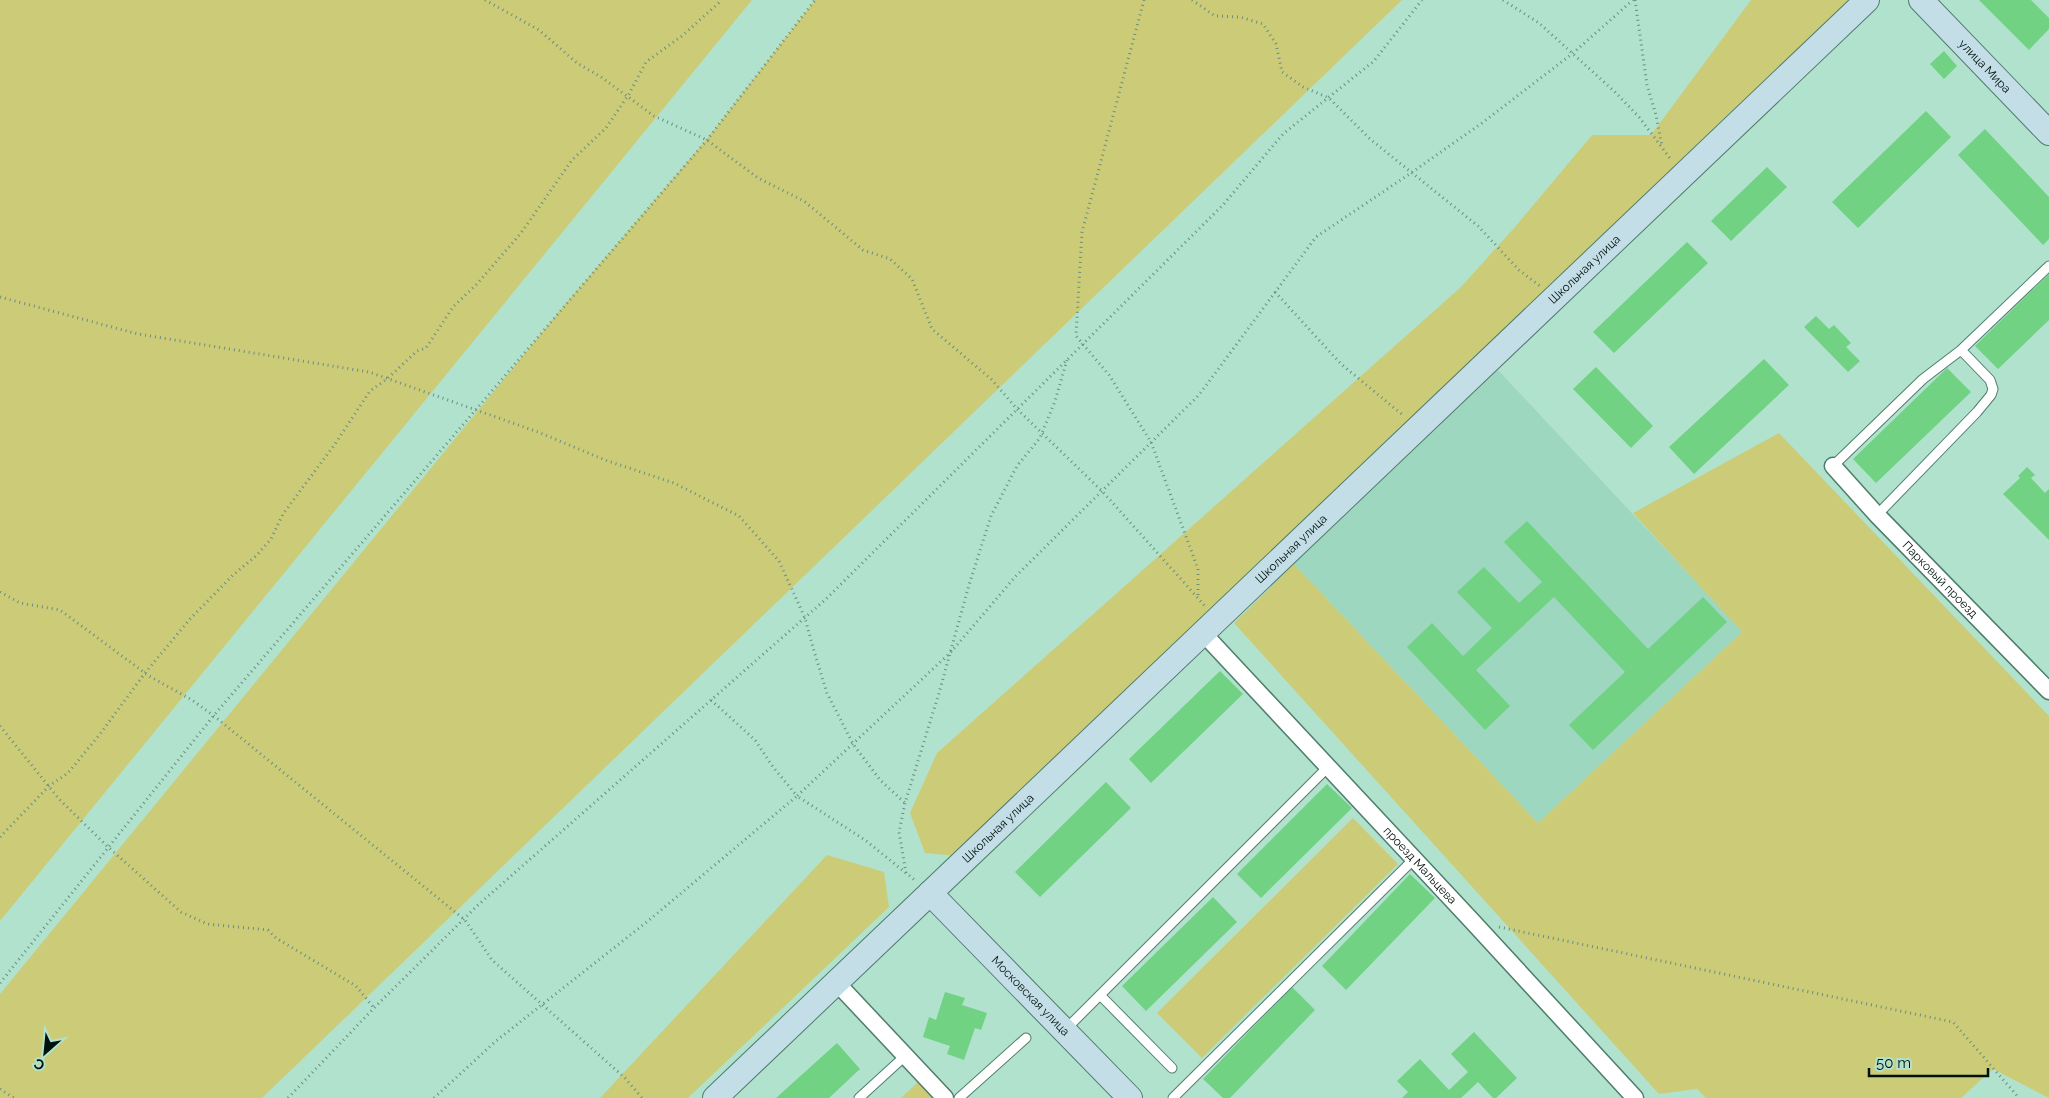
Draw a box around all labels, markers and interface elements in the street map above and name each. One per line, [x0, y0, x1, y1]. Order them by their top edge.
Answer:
street label: улица Мира [1956, 37, 2014, 96]
street label: Школьная улица [1546, 232, 1623, 307]
street label: Школьная улица [1252, 511, 1330, 586]
street label: Парковый проезд [1900, 538, 1980, 621]
street label: Школьная улица [959, 791, 1037, 866]
street label: проезд Мальцева [1381, 824, 1460, 907]
street label: Московская улица [989, 953, 1073, 1039]
north arrow [20, 1028, 70, 1078]
scale bar [1869, 1046, 1988, 1078]
text: 50 m [1876, 1054, 1911, 1072]
text: С [31, 1055, 47, 1074]

